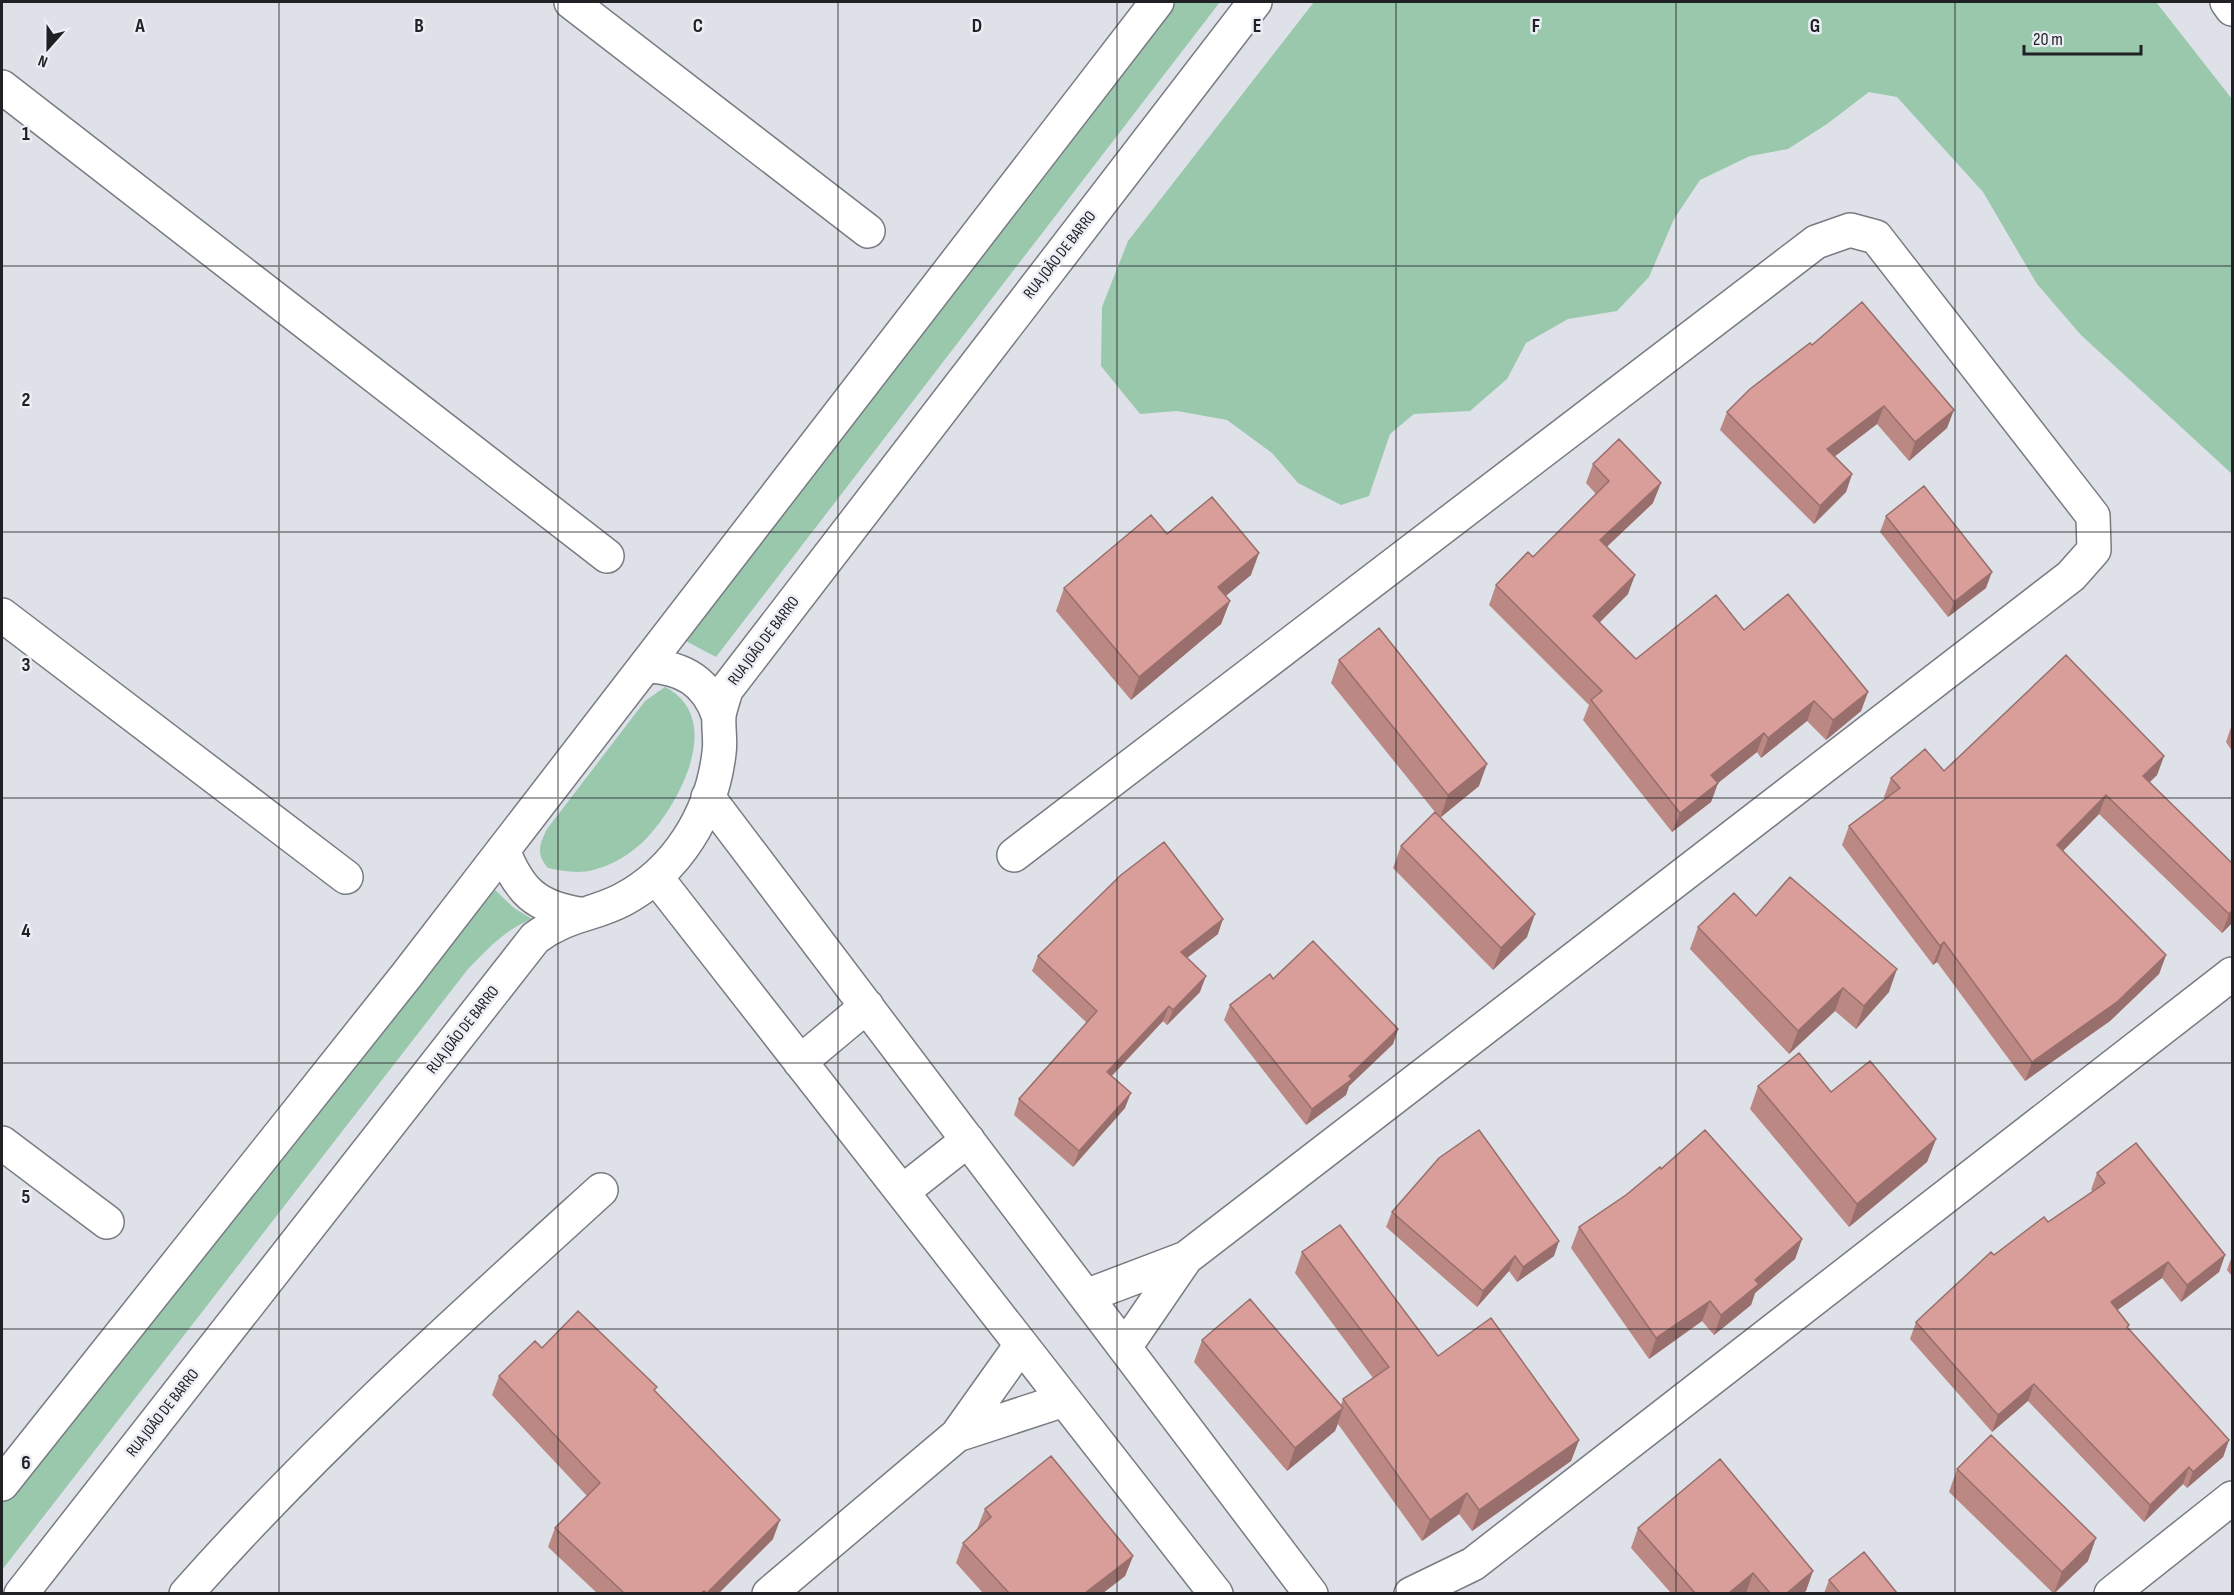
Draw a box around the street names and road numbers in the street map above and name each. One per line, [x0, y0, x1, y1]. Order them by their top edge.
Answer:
street label: RUA JOÃO DE BARRO [1020, 207, 1100, 303]
street label: RUA JOÃO DE BARRO [724, 593, 804, 689]
street label: RUA JOÃO DE BARRO [423, 982, 503, 1078]
street label: RUA JOÃO DE BARRO [123, 1365, 203, 1461]

